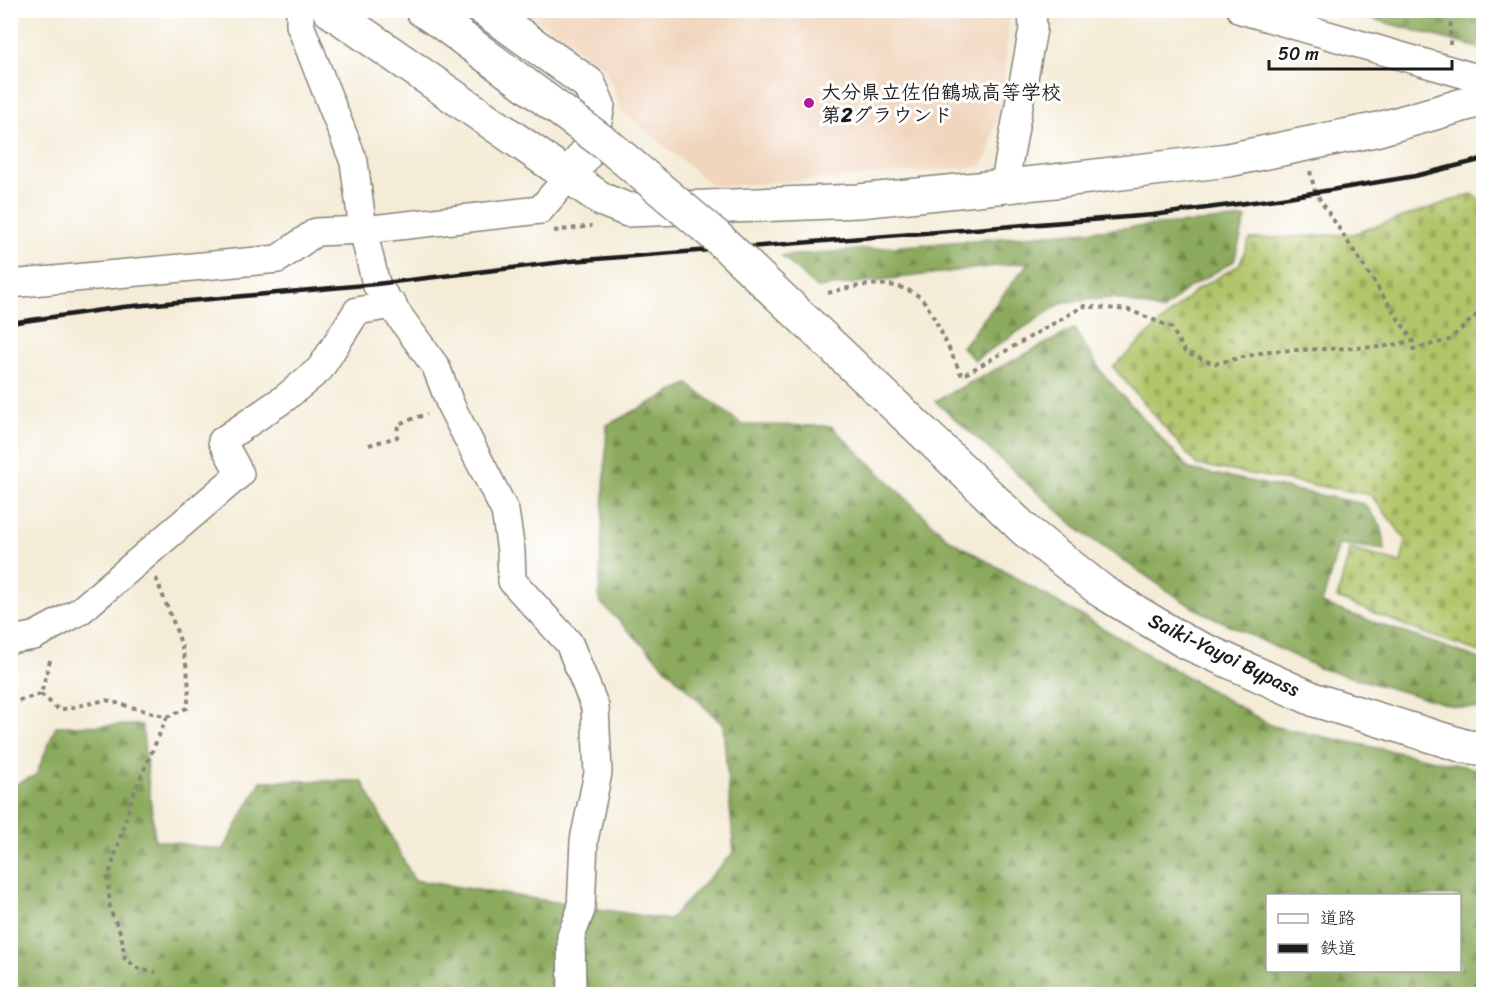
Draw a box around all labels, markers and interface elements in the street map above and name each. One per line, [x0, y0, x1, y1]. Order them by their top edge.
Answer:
scale bar [1269, 33, 1452, 71]
text: 50 m [1278, 38, 1319, 70]
place label: 大分県立佐伯鶴城高等学校 第2グラウンド [821, 75, 1061, 133]
marker: 大分県立佐伯鶴城高等学校 第2グラウンド [802, 96, 816, 110]
street label: Saiki-Yayoi Bypass [1142, 603, 1306, 707]
legend [1266, 894, 1461, 972]
text: 道路 [1320, 902, 1356, 934]
text: 鉄道 [1320, 932, 1356, 964]

